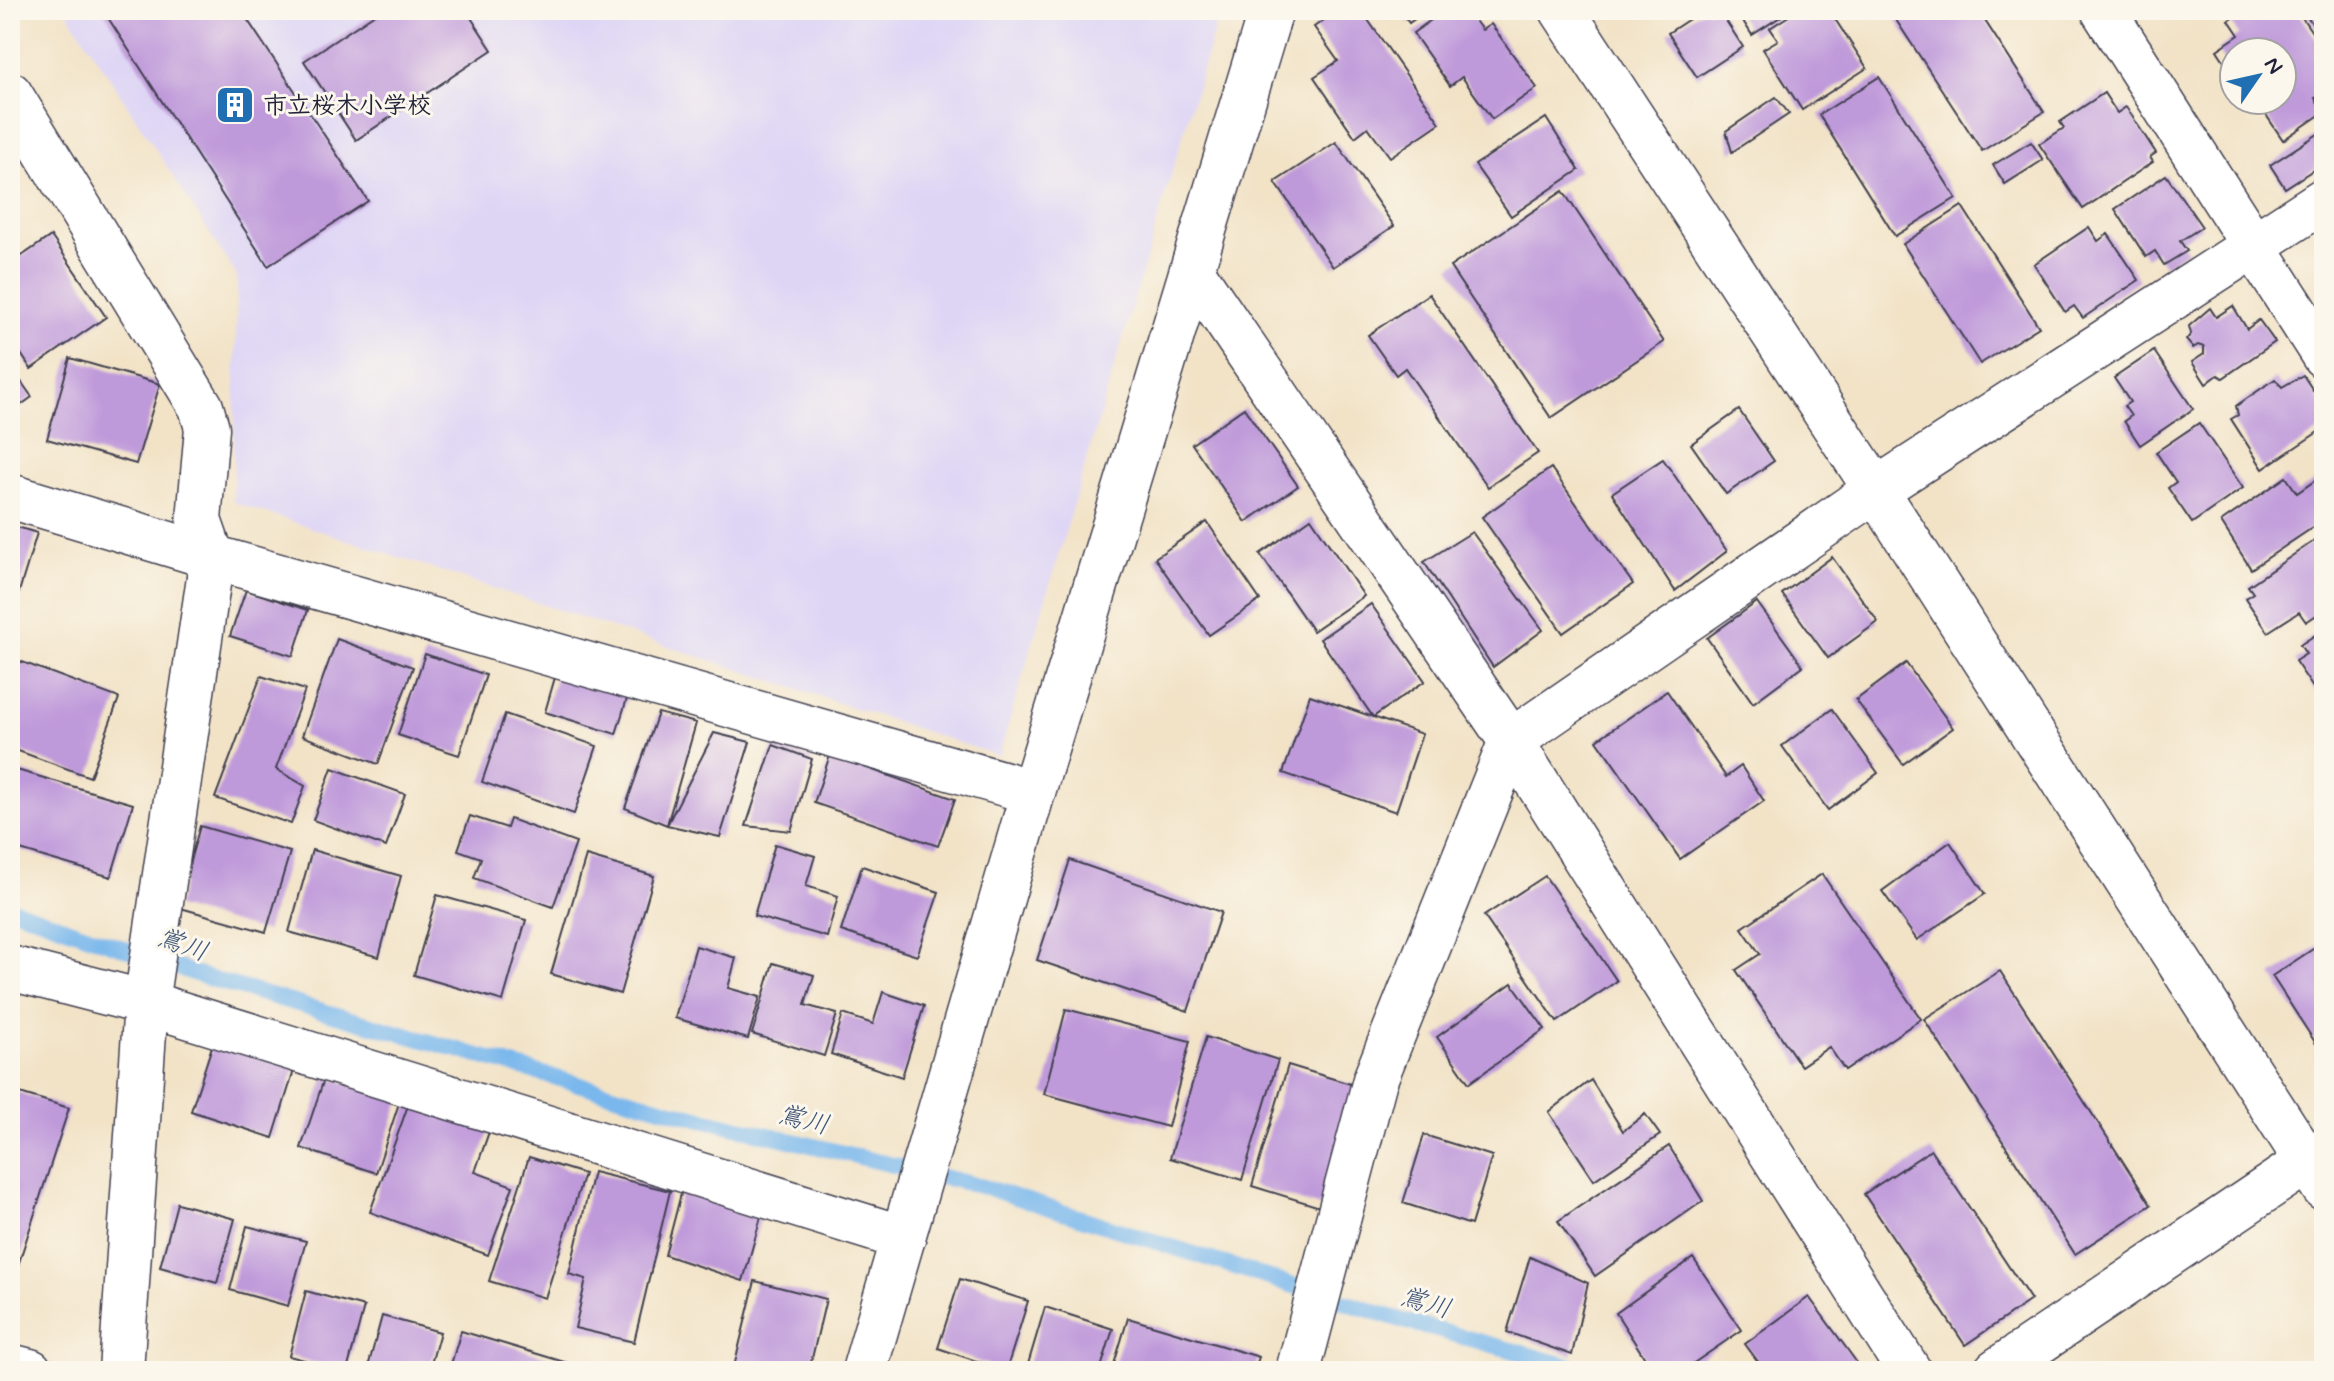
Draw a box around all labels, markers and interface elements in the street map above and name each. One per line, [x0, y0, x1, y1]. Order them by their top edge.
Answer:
north arrow [2218, 36, 2298, 116]
text: N [2257, 52, 2289, 80]
building icon: 市立桜木小学校 [214, 84, 256, 126]
place label: 市立桜木小学校 [263, 91, 431, 122]
water label: 鴬川 [152, 921, 212, 970]
water label: 鴬川 [774, 1098, 833, 1144]
water label: 鴬川 [1396, 1280, 1455, 1327]

